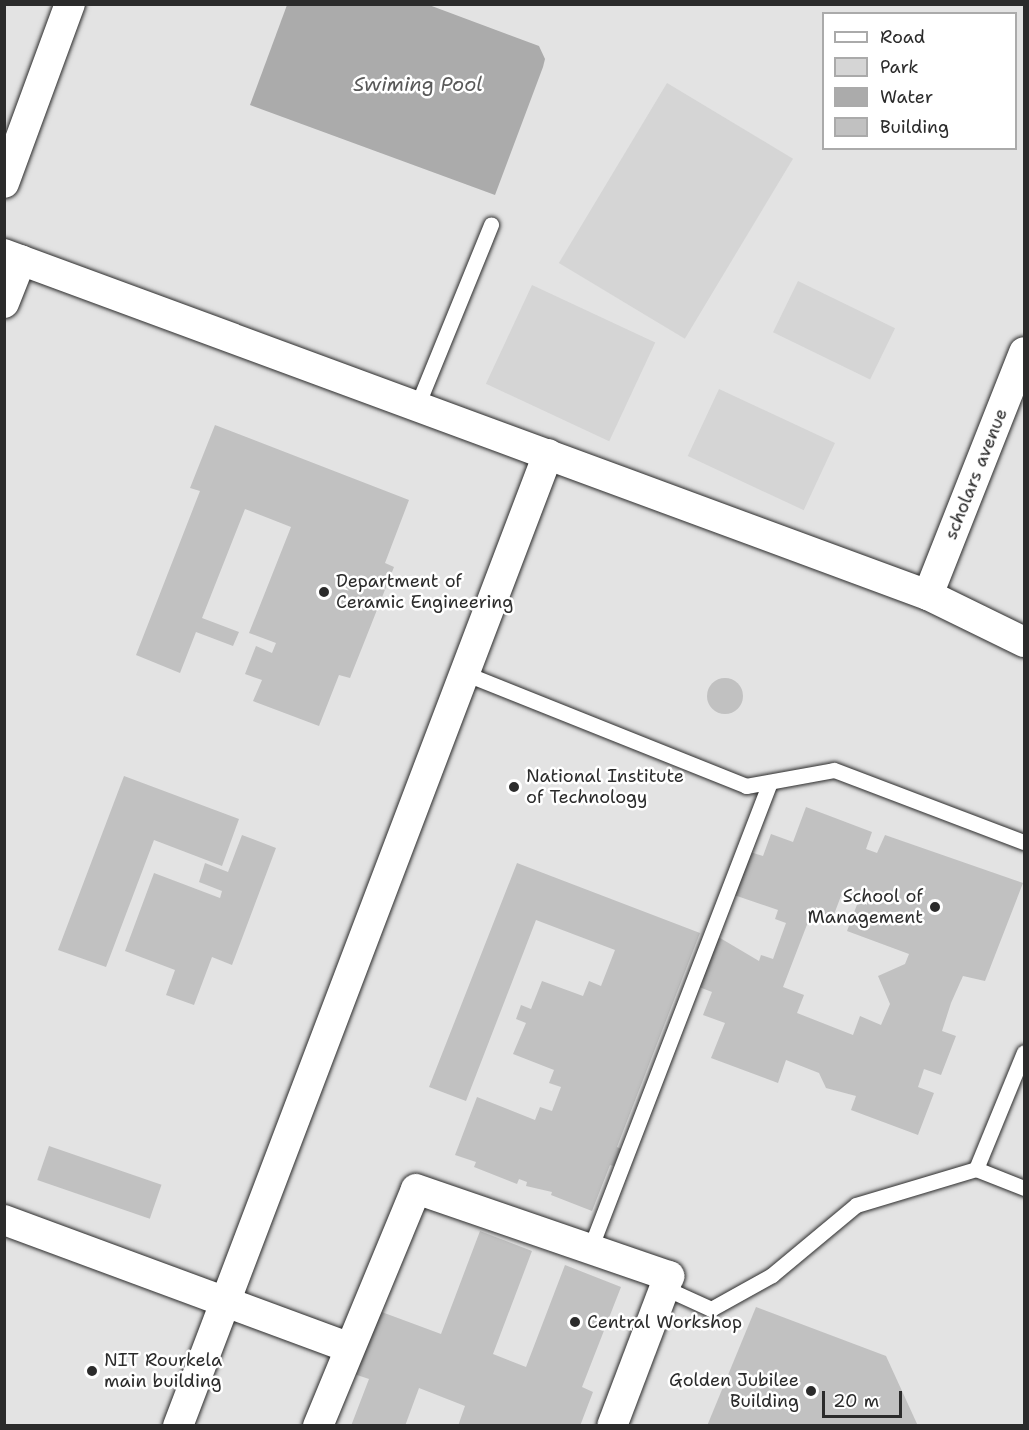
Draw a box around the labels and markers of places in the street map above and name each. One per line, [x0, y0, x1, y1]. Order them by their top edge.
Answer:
place label: Department of Ceramic Engineering [336, 571, 513, 614]
marker: Department of Ceramic Engineering [317, 585, 331, 599]
place label: National Institute of Technology [526, 766, 684, 808]
marker: National Institute of Technology [507, 780, 521, 794]
place label: School of Management [808, 886, 923, 928]
marker: School of Management [928, 900, 942, 914]
place label: Central Workshop [587, 1311, 742, 1333]
marker: Central Workshop [568, 1315, 582, 1329]
place label: NIT Rourkela main building [104, 1350, 222, 1392]
marker: NIT Rourkela main building [85, 1364, 99, 1378]
place label: Golden Jubilee Building [669, 1370, 799, 1412]
marker: Golden Jubilee Building [804, 1384, 818, 1398]

